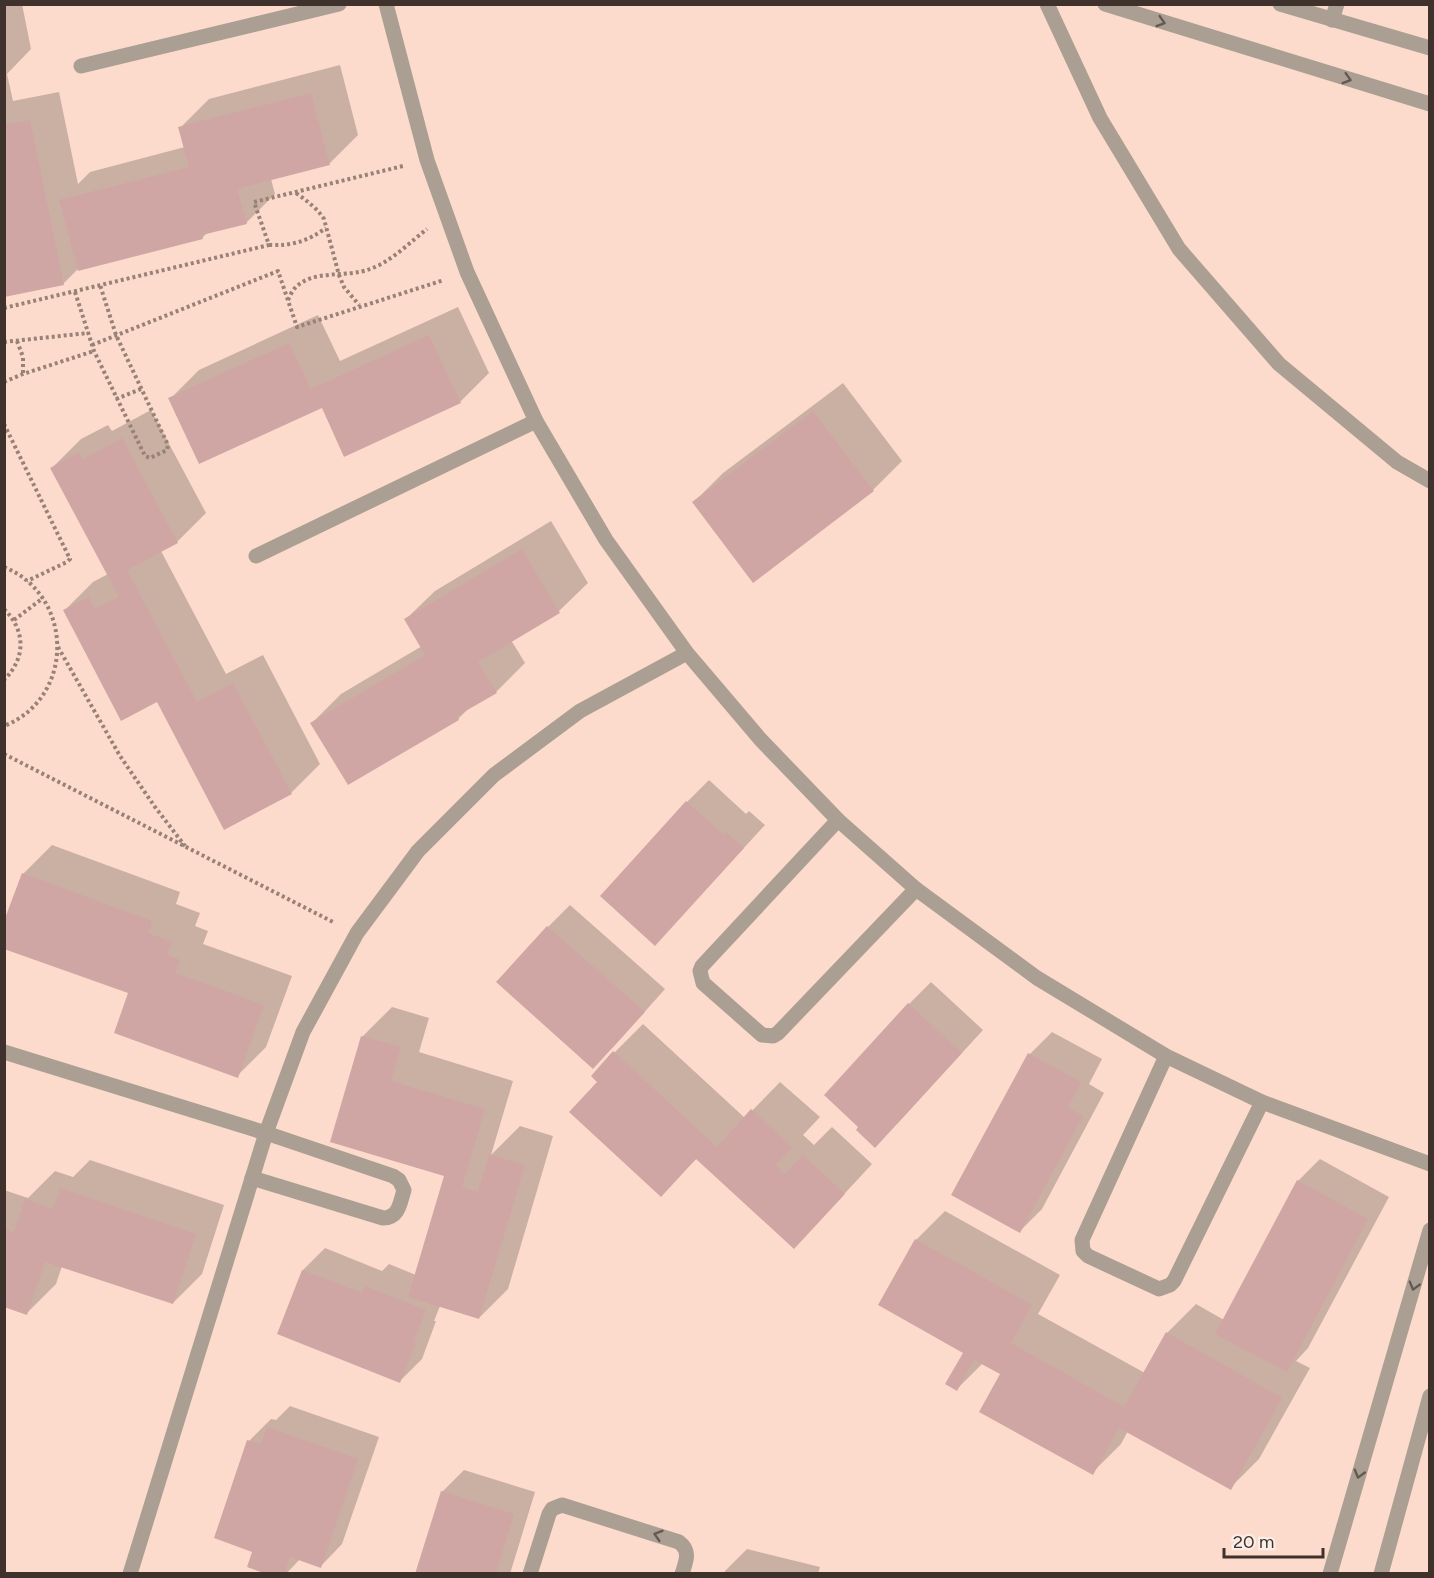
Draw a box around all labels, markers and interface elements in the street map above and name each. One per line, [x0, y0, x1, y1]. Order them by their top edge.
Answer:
one-way arrow [1155, 15, 1166, 27]
one-way arrow [1341, 72, 1352, 84]
one-way arrow [1409, 1280, 1421, 1291]
one-way arrow [1354, 1469, 1367, 1479]
scale bar [1224, 1521, 1323, 1559]
one-way arrow [653, 1530, 664, 1542]
text: 20 m [1233, 1531, 1274, 1553]

